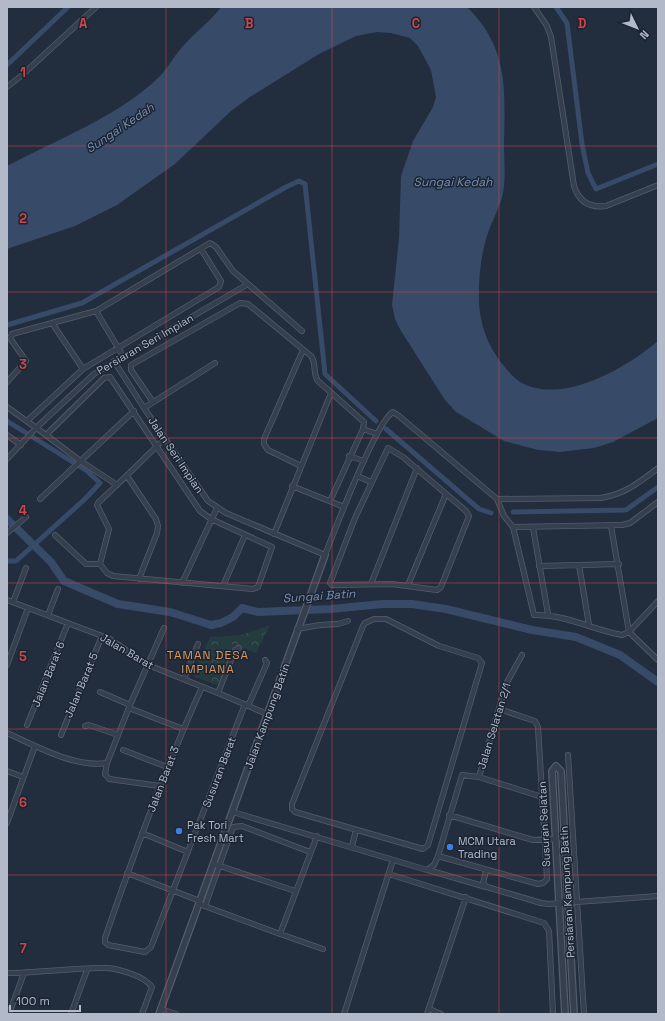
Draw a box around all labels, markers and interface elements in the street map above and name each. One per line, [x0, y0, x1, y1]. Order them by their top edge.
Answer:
north arrow [617, 8, 657, 48]
text: A [79, 15, 88, 32]
text: B [245, 15, 254, 32]
text: C [412, 15, 420, 32]
text: D [578, 15, 587, 32]
text: N [637, 27, 652, 42]
text: 1 [20, 64, 26, 81]
water label: Sungai Kedah [83, 99, 158, 157]
water label: Sungai Kedah [414, 174, 493, 190]
text: 2 [19, 210, 27, 227]
street label: Persiaran Seri Impian [94, 311, 196, 377]
text: 3 [19, 356, 27, 373]
street label: Jalan Seri Impian [145, 414, 207, 496]
text: 4 [19, 502, 27, 519]
water label: Sungai Batin [282, 585, 357, 607]
street label: Jalan Barat [98, 630, 156, 672]
street label: Jalan Barat 6 [29, 639, 68, 709]
district label: TAMAN DESA IMPIANA [167, 647, 249, 677]
text: 5 [19, 648, 27, 665]
street label: Jalan Barat 5 [61, 650, 101, 720]
street label: Jalan Kampung Batin [241, 661, 293, 771]
street label: Jalan Selatan 2/1 [474, 681, 514, 771]
street label: Susuran Barat [199, 735, 239, 809]
street label: Jalan Barat 3 [144, 744, 182, 814]
street label: Susuran Selatan [535, 781, 553, 867]
text: 6 [19, 794, 27, 811]
place label: Pak Tori Fresh Mart [187, 818, 244, 845]
marker: Pak Tori Fresh Mart [174, 826, 184, 836]
street label: Persiaran Kampung Batin [557, 826, 577, 958]
place label: MCM Utara Trading [458, 834, 517, 861]
marker: MCM Utara Trading [445, 842, 455, 852]
text: 7 [19, 940, 27, 957]
scale bar [10, 987, 80, 1013]
text: 100 m [16, 993, 50, 1009]

